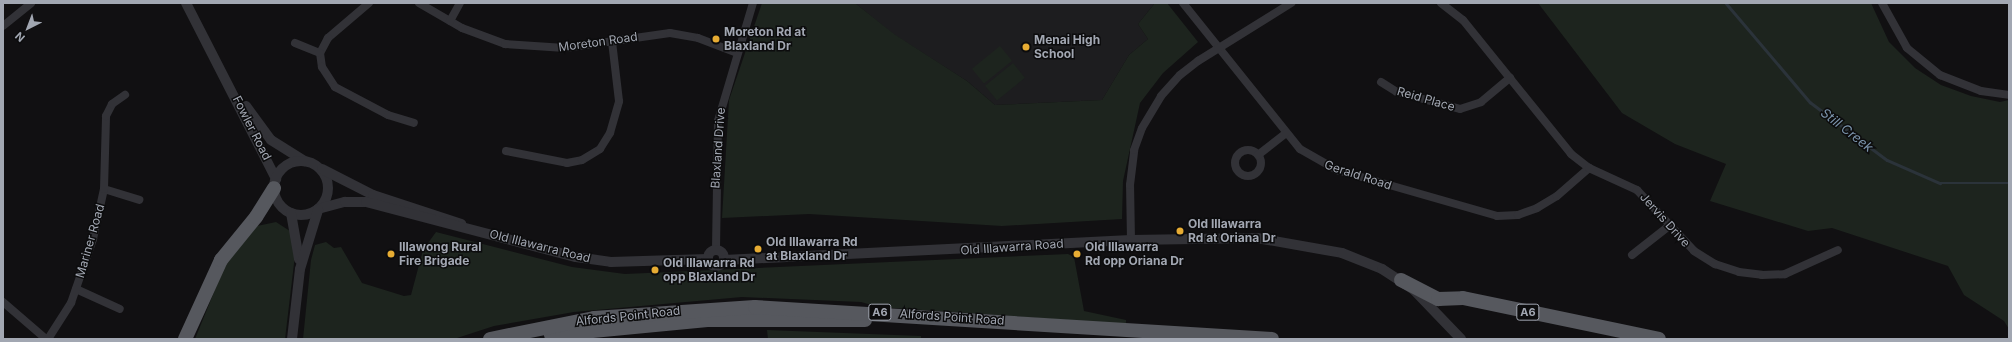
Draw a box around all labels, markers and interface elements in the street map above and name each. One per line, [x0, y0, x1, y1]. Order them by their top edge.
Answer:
north arrow [8, 8, 48, 48]
place label: Moreton Rd at Blaxland Dr [724, 25, 806, 53]
text: N [12, 29, 28, 45]
street label: Moreton Road [558, 29, 638, 55]
place label: Menai High School [1034, 33, 1100, 61]
marker: Moreton Rd at Blaxland Dr [711, 34, 721, 44]
marker: Menai High School [1021, 42, 1031, 52]
street label: Reid Place [1395, 84, 1457, 114]
street label: Fowler Road [230, 93, 274, 163]
water label: Still Creek [1818, 105, 1876, 155]
street label: Blaxland Drive [708, 107, 728, 189]
street label: Gerald Road [1323, 157, 1393, 193]
street label: Jervis Drive [1637, 190, 1693, 250]
street label: Mariner Road [73, 202, 107, 280]
place label: Old Illawarra Rd at Oriana Dr [1188, 217, 1276, 245]
marker: Old Illawarra Rd at Oriana Dr [1175, 226, 1185, 236]
street label: Old Illawarra Road [488, 227, 592, 265]
place label: Old Illawarra Rd at Blaxland Dr [766, 235, 858, 263]
street label: Old Illawarra Road [960, 236, 1064, 258]
place label: Illawong Rural Fire Brigade [399, 240, 481, 268]
place label: Old Illawarra Rd opp Oriana Dr [1085, 240, 1184, 268]
marker: Old Illawarra Rd at Blaxland Dr [753, 244, 763, 254]
marker: Illawong Rural Fire Brigade [386, 249, 396, 259]
marker: Old Illawarra Rd opp Oriana Dr [1072, 249, 1082, 259]
place label: Old Illawarra Rd opp Blaxland Dr [663, 256, 755, 284]
marker: Old Illawarra Rd opp Blaxland Dr [650, 265, 660, 275]
street label: Alfords Point Road [575, 303, 681, 329]
road number: A6 [868, 303, 892, 321]
road number: A6 [1516, 303, 1540, 321]
street label: Alfords Point Road [899, 306, 1005, 328]

